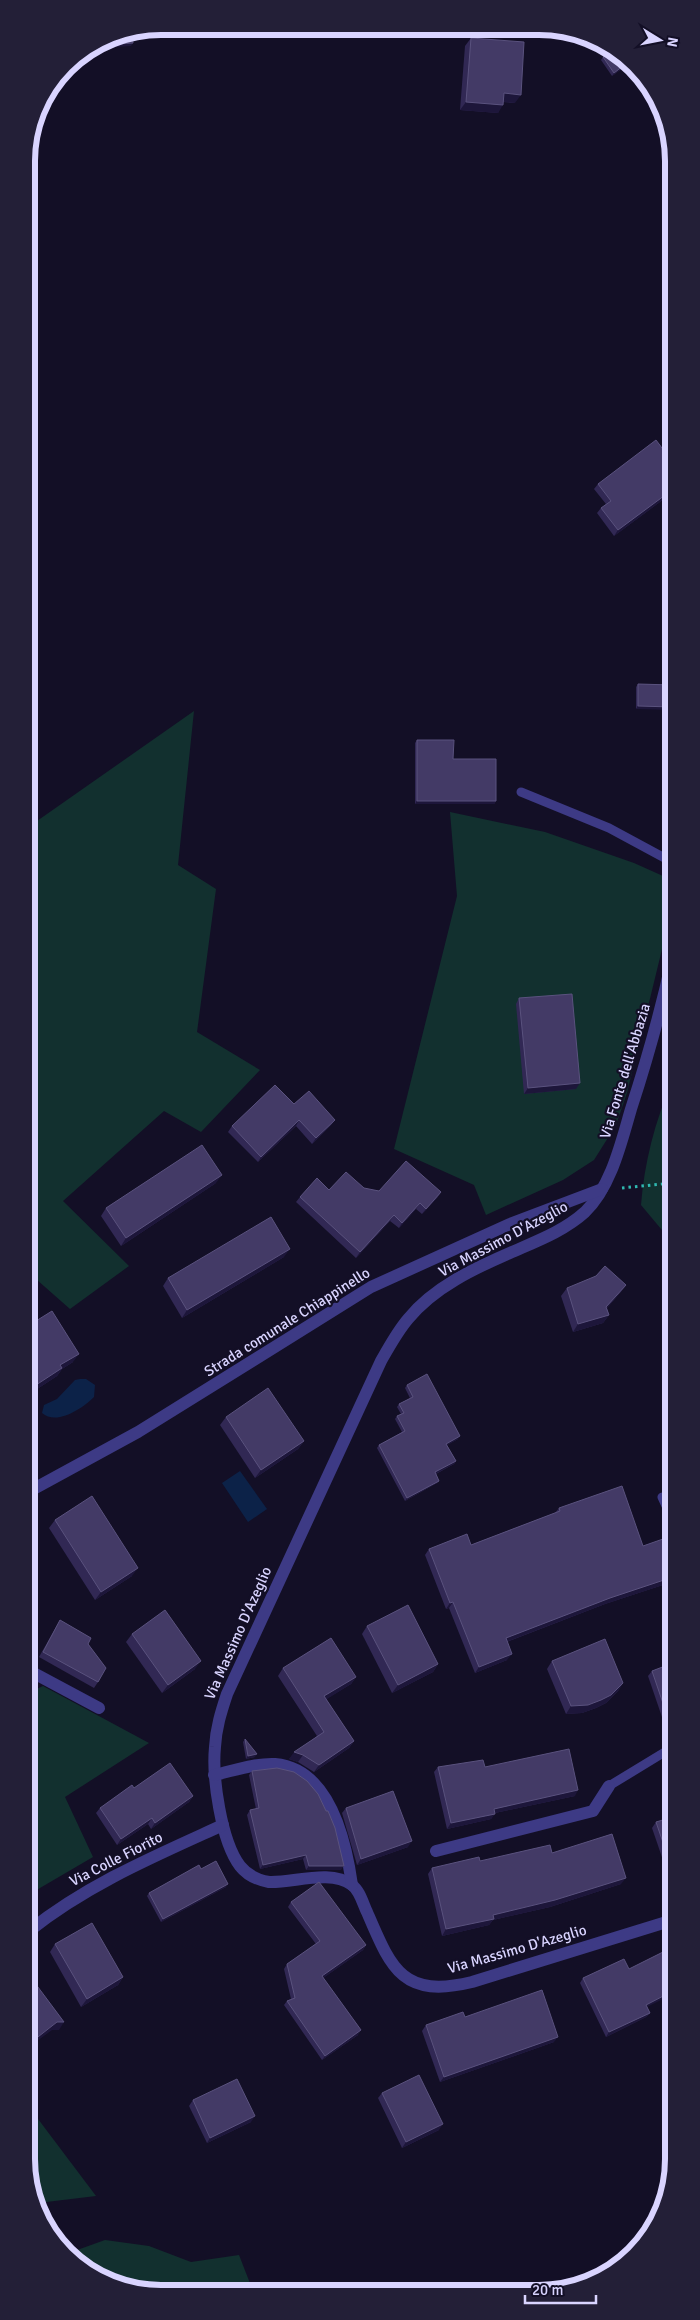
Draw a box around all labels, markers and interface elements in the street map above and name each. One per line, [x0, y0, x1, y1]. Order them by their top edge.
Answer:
north arrow [635, 15, 685, 65]
text: N [663, 36, 682, 48]
street label: Via Fonte dell'Abbazia [596, 1001, 654, 1141]
street label: Via Massimo D'Azeglio [435, 1197, 571, 1281]
street label: Strada comunale Chiappinello [201, 1263, 373, 1381]
street label: Via Massimo D'Azeglio [201, 1564, 276, 1702]
street label: Via Colle Fiorito [66, 1828, 166, 1890]
street label: Via Massimo D'Azeglio [445, 1920, 589, 1977]
scale bar [525, 2272, 596, 2304]
text: 20 m [532, 2281, 563, 2299]

